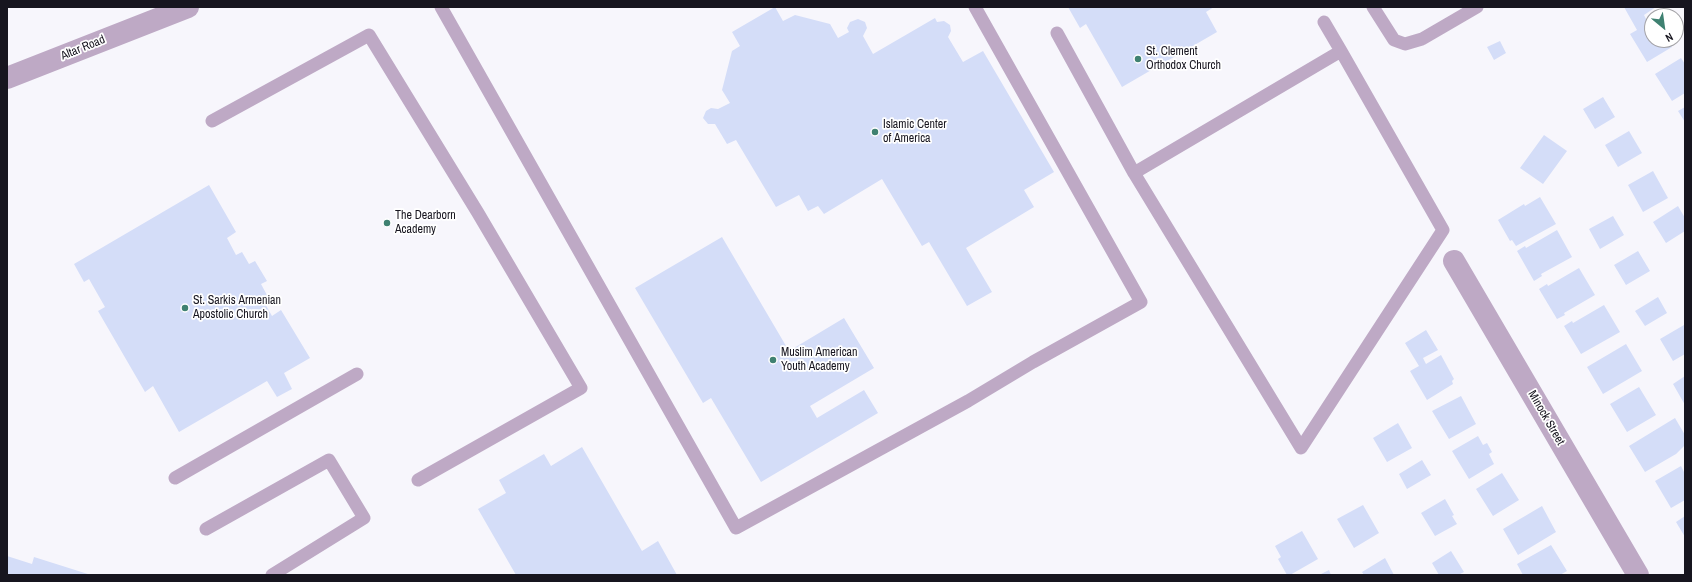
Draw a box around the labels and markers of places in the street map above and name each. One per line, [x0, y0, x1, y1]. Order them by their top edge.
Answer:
place label: St. Clement Orthodox Church [1146, 45, 1221, 73]
marker: St. Clement Orthodox Church [1133, 54, 1143, 64]
place label: Islamic Center of America [883, 118, 946, 146]
marker: Islamic Center of America [870, 127, 880, 137]
place label: The Dearborn Academy [395, 209, 456, 237]
marker: The Dearborn Academy [382, 218, 392, 228]
place label: St. Sarkis Armenian Apostolic Church [193, 294, 281, 322]
marker: St. Sarkis Armenian Apostolic Church [180, 303, 190, 313]
place label: Muslim American Youth Academy [781, 346, 858, 374]
marker: Muslim American Youth Academy [768, 355, 778, 365]

